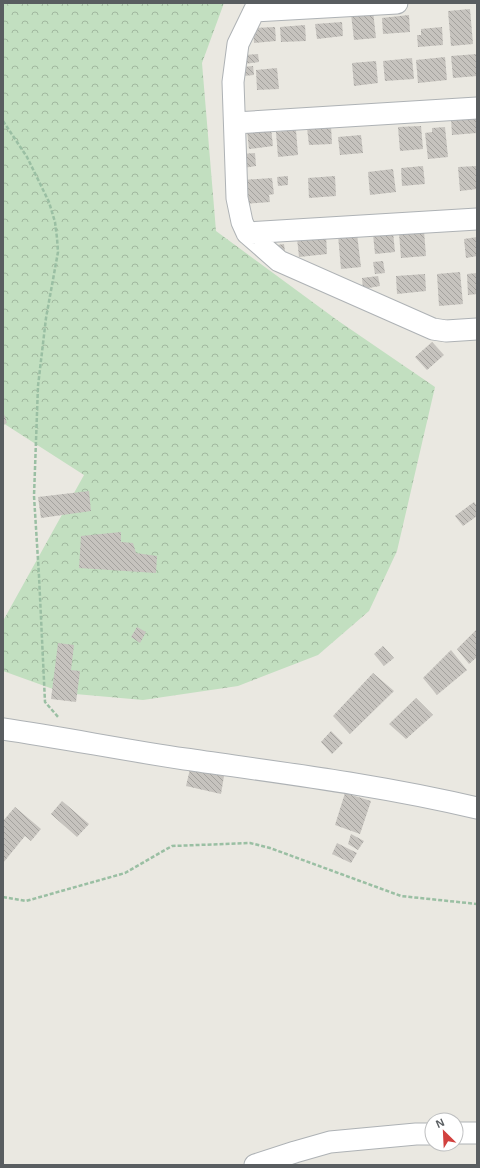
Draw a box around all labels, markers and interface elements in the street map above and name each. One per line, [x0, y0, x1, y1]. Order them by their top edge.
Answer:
north arrow [424, 1112, 464, 1152]
text: N [434, 1116, 446, 1130]

